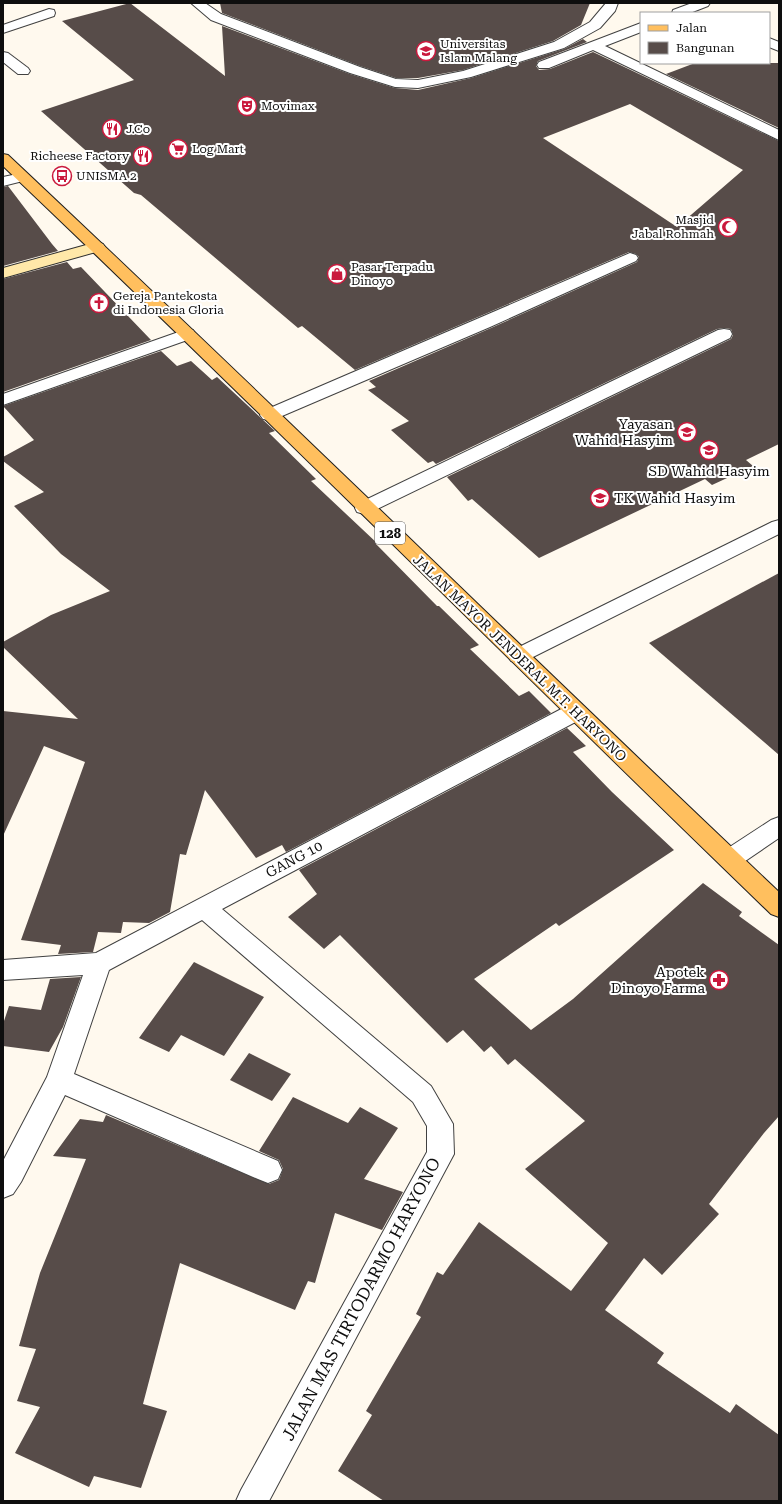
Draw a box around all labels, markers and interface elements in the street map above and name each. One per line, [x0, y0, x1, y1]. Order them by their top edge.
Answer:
legend [640, 12, 770, 64]
text: Jalan [676, 21, 707, 35]
place label: Universitas Islam Malang [440, 37, 517, 65]
school or university icon: Universitas Islam Malang [415, 40, 437, 62]
text: Bangunan [676, 41, 735, 55]
theatre icon: Movimax [236, 95, 258, 117]
place label: Movimax [261, 99, 315, 113]
restaurant icon: J.Co [101, 118, 123, 140]
place label: J.Co [126, 122, 150, 136]
supermarket icon: Log Mart [167, 138, 189, 160]
place label: Log Mart [192, 142, 245, 156]
restaurant icon: Richeese Factory [132, 145, 154, 167]
place label: Richeese Factory [30, 149, 130, 163]
bus stop icon: UNISMA 2 [51, 165, 73, 187]
place label: UNISMA 2 [76, 169, 137, 183]
place label: Masjid Jabal Rohmah [632, 213, 714, 241]
mosque icon: Masjid Jabal Rohmah [717, 216, 739, 238]
place label: Pasar Terpadu Dinoyo [351, 260, 434, 288]
shop icon: Pasar Terpadu Dinoyo [326, 263, 348, 285]
place label: Gereja Pantekosta di Indonesia Gloria [113, 289, 224, 317]
church icon: Gereja Pantekosta di Indonesia Gloria [88, 292, 110, 314]
place label: Yayasan Wahid Hasyim [575, 416, 673, 448]
school or university icon: Yayasan Wahid Hasyim [676, 421, 698, 443]
school or university icon: SD Wahid Hasyim [698, 439, 720, 461]
place label: SD Wahid Hasyim [648, 463, 770, 479]
school or university icon: TK Wahid Hasyim [589, 487, 611, 509]
place label: TK Wahid Hasyim [614, 490, 736, 506]
road number: 128 [375, 522, 405, 544]
street label: JALAN MAYOR JENDERAL M.T. HARYONO [410, 551, 630, 765]
street label: GANG 10 [263, 837, 325, 881]
place label: Apotek Dinoyo Farma [611, 964, 705, 996]
pharmacy icon: Apotek Dinoyo Farma [708, 969, 730, 991]
street label: JALAN MAS TIRTODARMO HARYONO [278, 1154, 444, 1444]

